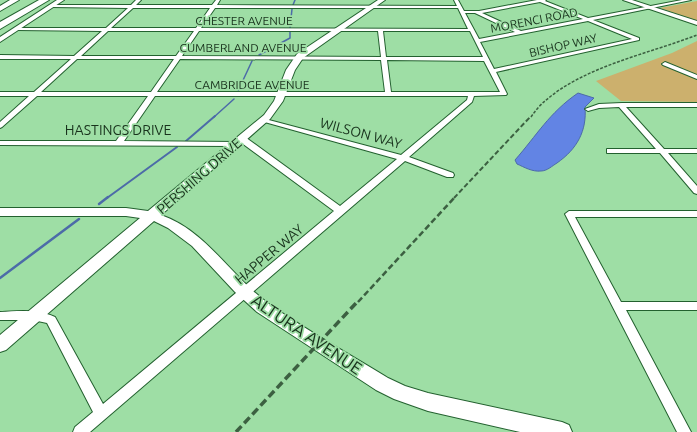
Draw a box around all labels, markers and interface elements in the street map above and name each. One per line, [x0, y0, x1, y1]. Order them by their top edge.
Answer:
street label: MORENCI ROAD [489, 5, 579, 35]
street label: CHESTER AVENUE [195, 14, 293, 27]
street label: BISHOP WAY [528, 31, 598, 59]
street label: CUMBERLAND AVENUE [180, 41, 307, 54]
street label: CAMBRIDGE AVENUE [195, 78, 310, 91]
street label: WILSON WAY [318, 114, 404, 152]
street label: HASTINGS DRIVE [65, 122, 171, 138]
street label: PERSHING DRIVE [153, 135, 245, 217]
street label: HAPPER WAY [232, 221, 306, 287]
street label: ALTURA AVENUE [248, 290, 366, 378]

